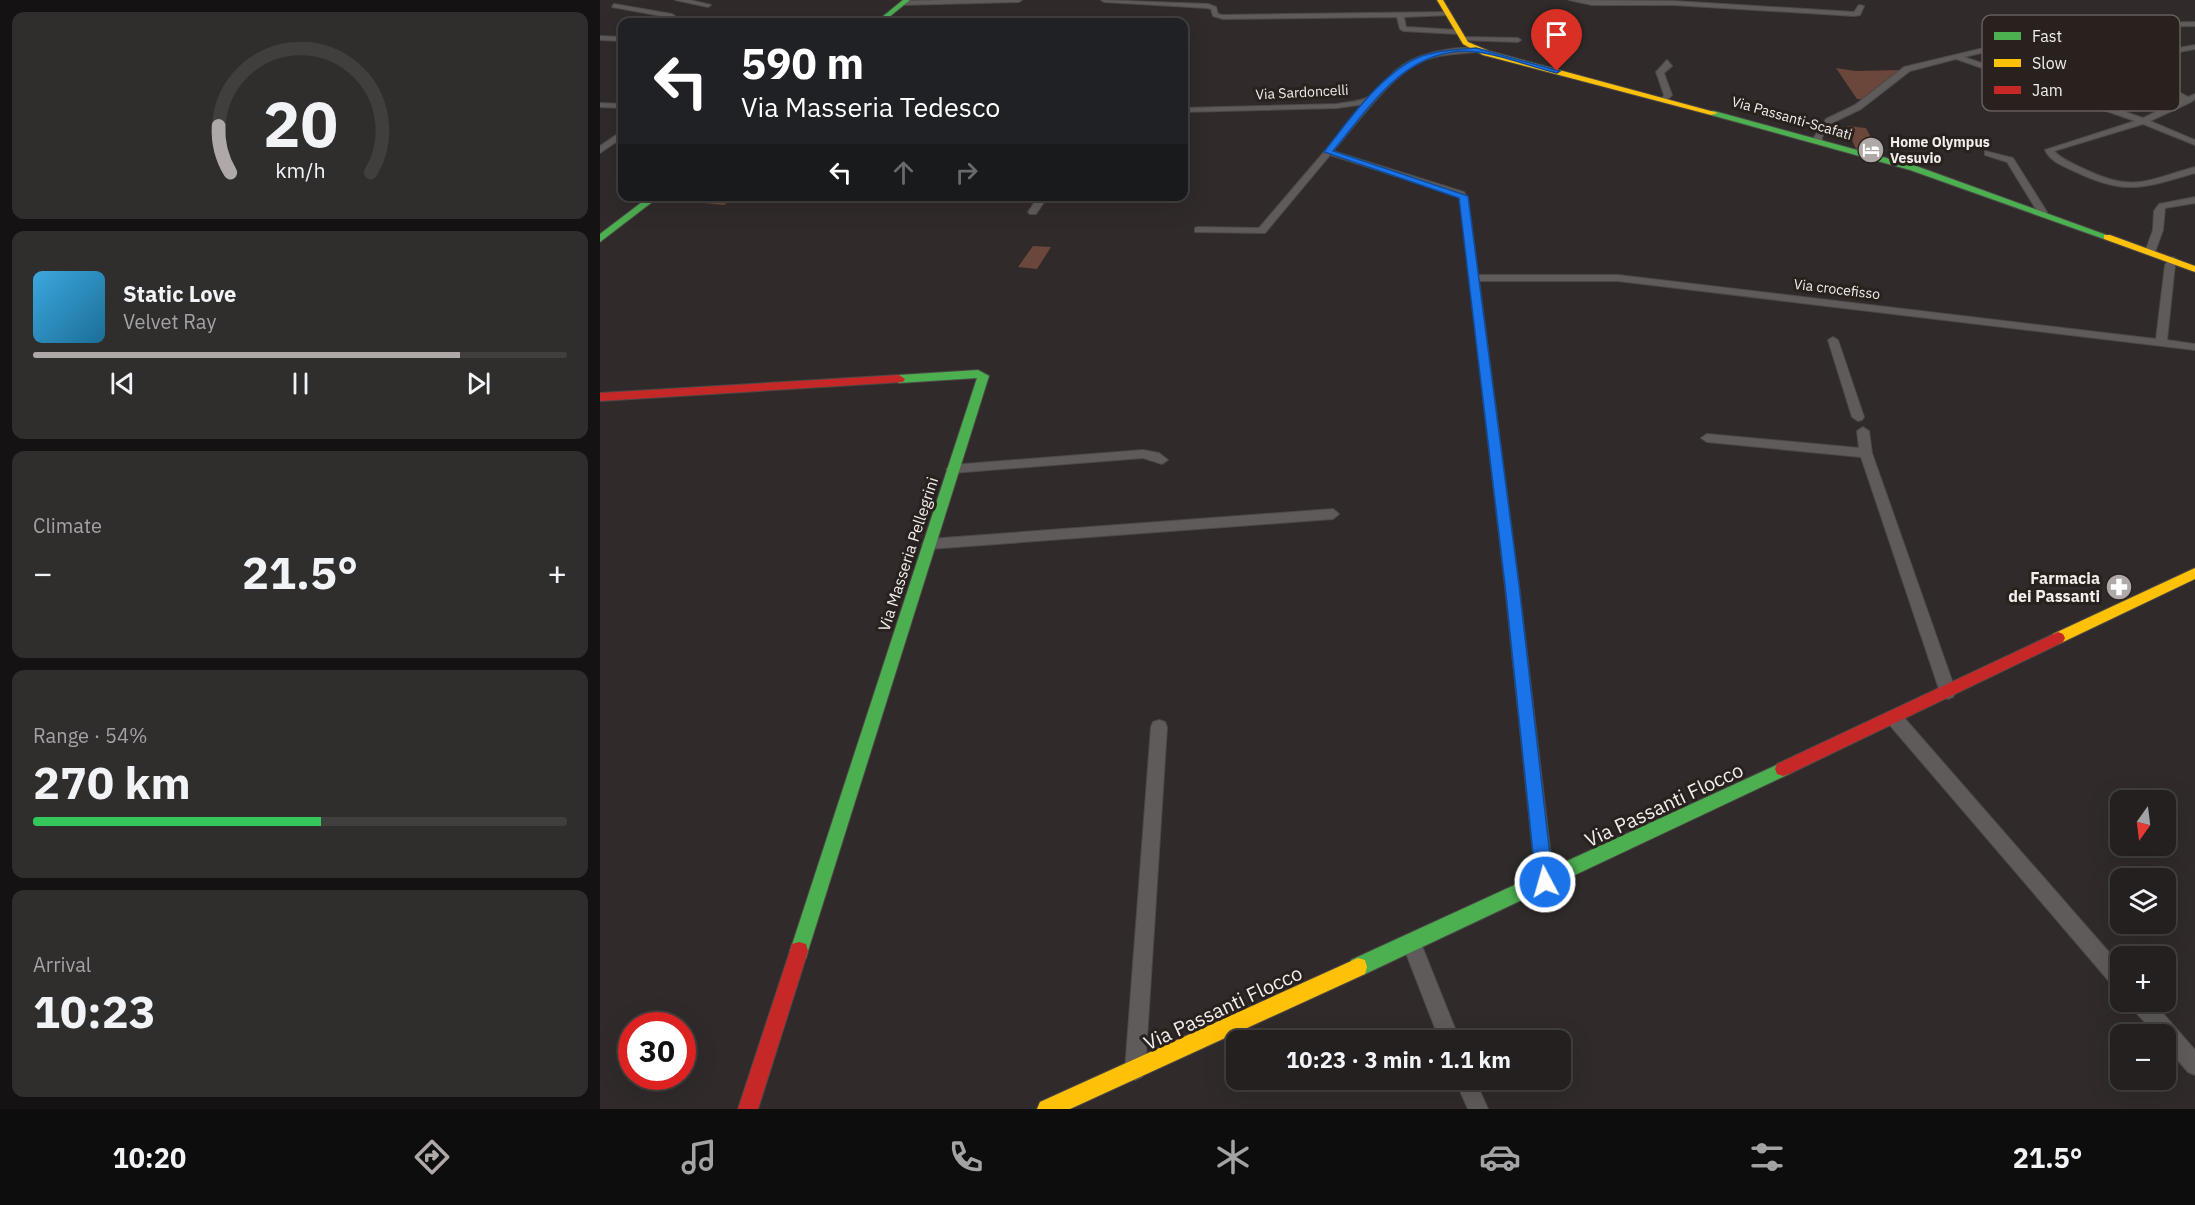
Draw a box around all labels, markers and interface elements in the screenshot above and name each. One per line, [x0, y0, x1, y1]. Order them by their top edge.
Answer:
pin [1531, 9, 1582, 71]
legend [1982, 15, 2180, 111]
icon: arrive [1540, 18, 1573, 51]
text: Fast [2032, 26, 2062, 46]
text: 590 m [741, 36, 864, 91]
icon: left [642, 42, 720, 120]
text: Slow [2032, 53, 2067, 73]
text: Jam [2032, 80, 2063, 100]
street label: Via Sardoncelli [1255, 81, 1349, 103]
text: 20 [263, 83, 337, 164]
text: Via Masseria Tedesco [741, 89, 1000, 124]
street label: Via Passanti-Scafati [1730, 92, 1854, 144]
place label: Home Olympus Vesuvio [1890, 133, 1990, 167]
hotel icon: Home Olympus Vesuvio [1856, 135, 1886, 165]
text: km/h [275, 156, 325, 184]
icon: left [824, 156, 857, 189]
icon: ahead [887, 156, 920, 189]
icon: right [950, 156, 983, 189]
street label: Via crocefisso [1793, 275, 1881, 303]
text: Static Love [123, 279, 236, 308]
text: Velvet Ray [123, 308, 216, 335]
icon: previous [106, 367, 139, 400]
icon: pause [284, 367, 317, 400]
icon: next [462, 367, 495, 400]
street label: Via Masseria Pellegrini [874, 474, 942, 634]
text: Climate [33, 512, 102, 539]
text: 21.5° [242, 543, 358, 601]
text: − [33, 551, 53, 594]
text: + [547, 551, 567, 594]
place label: Farmacia dei Passanti [2008, 568, 2100, 606]
pharmacy icon: Farmacia dei Passanti [2104, 572, 2134, 602]
text: Range · 54% [33, 722, 148, 749]
text: 270 km [33, 753, 191, 811]
street label: Via Passanti Flocco [1580, 756, 1748, 853]
north arrow [2110, 790, 2176, 856]
map controls [2110, 790, 2176, 1090]
position arrow [1513, 850, 1577, 914]
button: layers [2110, 868, 2176, 934]
button: + [2110, 946, 2176, 1012]
text: Arrival [33, 951, 91, 978]
street label: Via Passanti Flocco [1139, 959, 1307, 1056]
text: 10:23 [33, 982, 156, 1040]
speed limit sign: 30 [618, 1012, 696, 1090]
button: − [2110, 1024, 2176, 1090]
text: 10:23 · 3 min · 1.1 km [1286, 1045, 1511, 1074]
icon: directions [411, 1136, 453, 1178]
icon: music [678, 1136, 720, 1178]
icon: phone [945, 1136, 987, 1178]
icon: climate [1212, 1136, 1254, 1178]
icon: car [1479, 1136, 1521, 1178]
icon: filters [1746, 1136, 1788, 1178]
text: 10:20 [112, 1140, 186, 1175]
text: 21.5° [2013, 1140, 2082, 1175]

